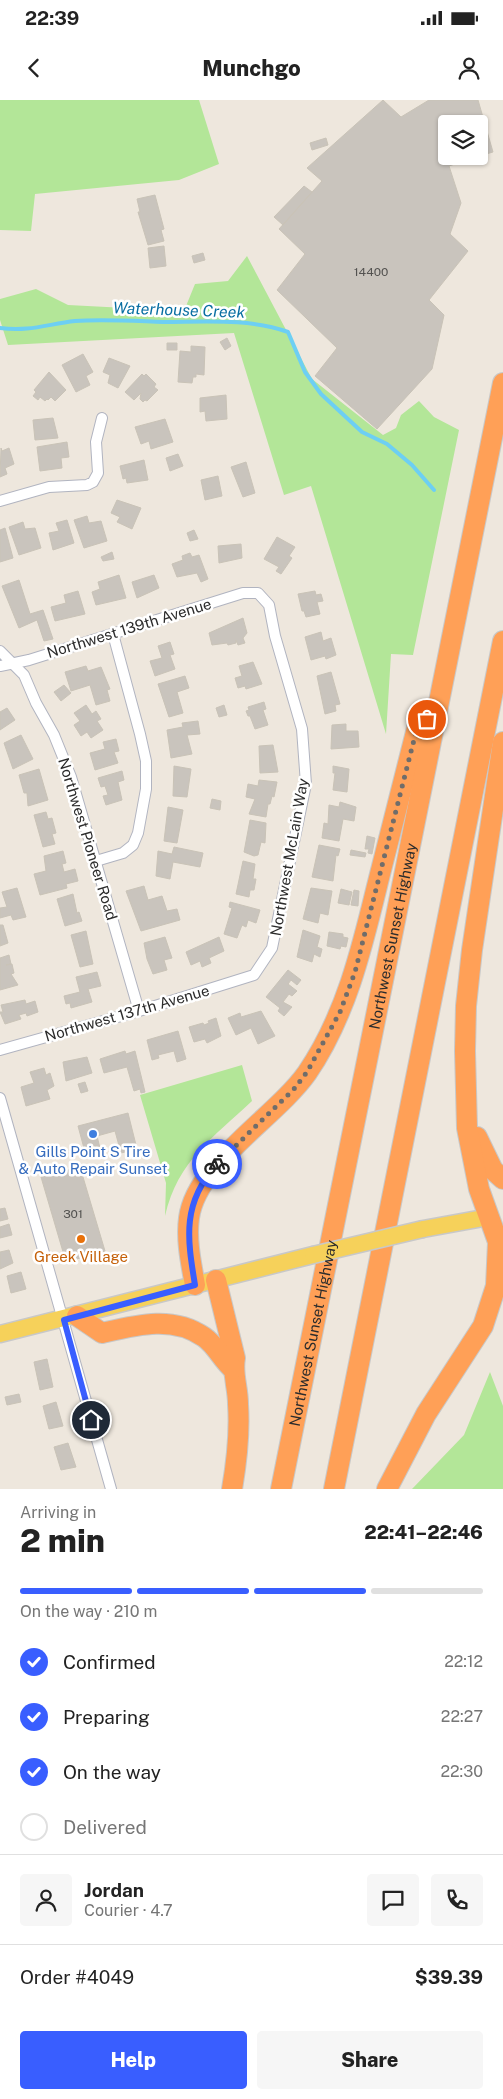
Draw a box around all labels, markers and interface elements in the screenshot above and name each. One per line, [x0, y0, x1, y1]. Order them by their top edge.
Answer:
text: 22:39 [25, 7, 79, 29]
icon: back [20, 54, 48, 82]
icon: person [455, 54, 483, 82]
text: Munchgo [202, 55, 301, 81]
map controls [438, 115, 488, 165]
button: layers [438, 115, 488, 165]
house number: 14400 [354, 265, 388, 279]
water label: Waterhouse Creek [113, 298, 246, 322]
street label: Northwest 139th Avenue [45, 595, 213, 661]
pin [406, 698, 448, 740]
icon: bag [413, 705, 441, 733]
street label: Northwest Pioneer Road [55, 756, 121, 922]
street label: Northwest McLain Way [267, 777, 311, 937]
street label: Northwest Sunset Highway [365, 841, 419, 1031]
street label: Northwest 137th Avenue [43, 981, 211, 1045]
marker: Gills Point S Tire & Auto Repair Sunset [87, 1128, 99, 1140]
courier [192, 1139, 242, 1189]
place label: Gills Point S Tire & Auto Repair Sunset [18, 1143, 168, 1177]
icon: bike [203, 1150, 231, 1178]
house number: 301 [63, 1207, 83, 1221]
marker: Greek Village [75, 1233, 87, 1245]
street label: Northwest Sunset Highway [285, 1238, 339, 1428]
place label: Greek Village [34, 1248, 128, 1265]
pin [70, 1399, 112, 1441]
icon: home [77, 1406, 105, 1434]
text: Arriving in [20, 1503, 96, 1522]
text: 22:41–22:46 [364, 1521, 483, 1543]
text: 2 min [20, 1522, 105, 1559]
text: On the way · 210 m [20, 1602, 157, 1621]
icon: check [20, 1648, 48, 1676]
text: Confirmed [63, 1651, 156, 1673]
text: 22:12 [444, 1652, 483, 1671]
icon: check [20, 1703, 48, 1731]
text: Preparing [63, 1706, 150, 1728]
text: 22:27 [441, 1707, 483, 1726]
icon: check [20, 1758, 48, 1786]
text: On the way [63, 1761, 161, 1783]
text: 22:30 [441, 1762, 483, 1781]
text: Delivered [63, 1816, 147, 1838]
button: person [20, 1874, 72, 1926]
button: chat [367, 1874, 419, 1926]
button: phone [431, 1874, 483, 1926]
text: Jordan [84, 1879, 144, 1901]
text: Courier · 4.7 [84, 1901, 173, 1920]
text: Order #4049 [20, 1966, 134, 1988]
text: $39.39 [415, 1966, 483, 1988]
button: Help [20, 2031, 247, 2089]
button: Share [257, 2031, 483, 2089]

